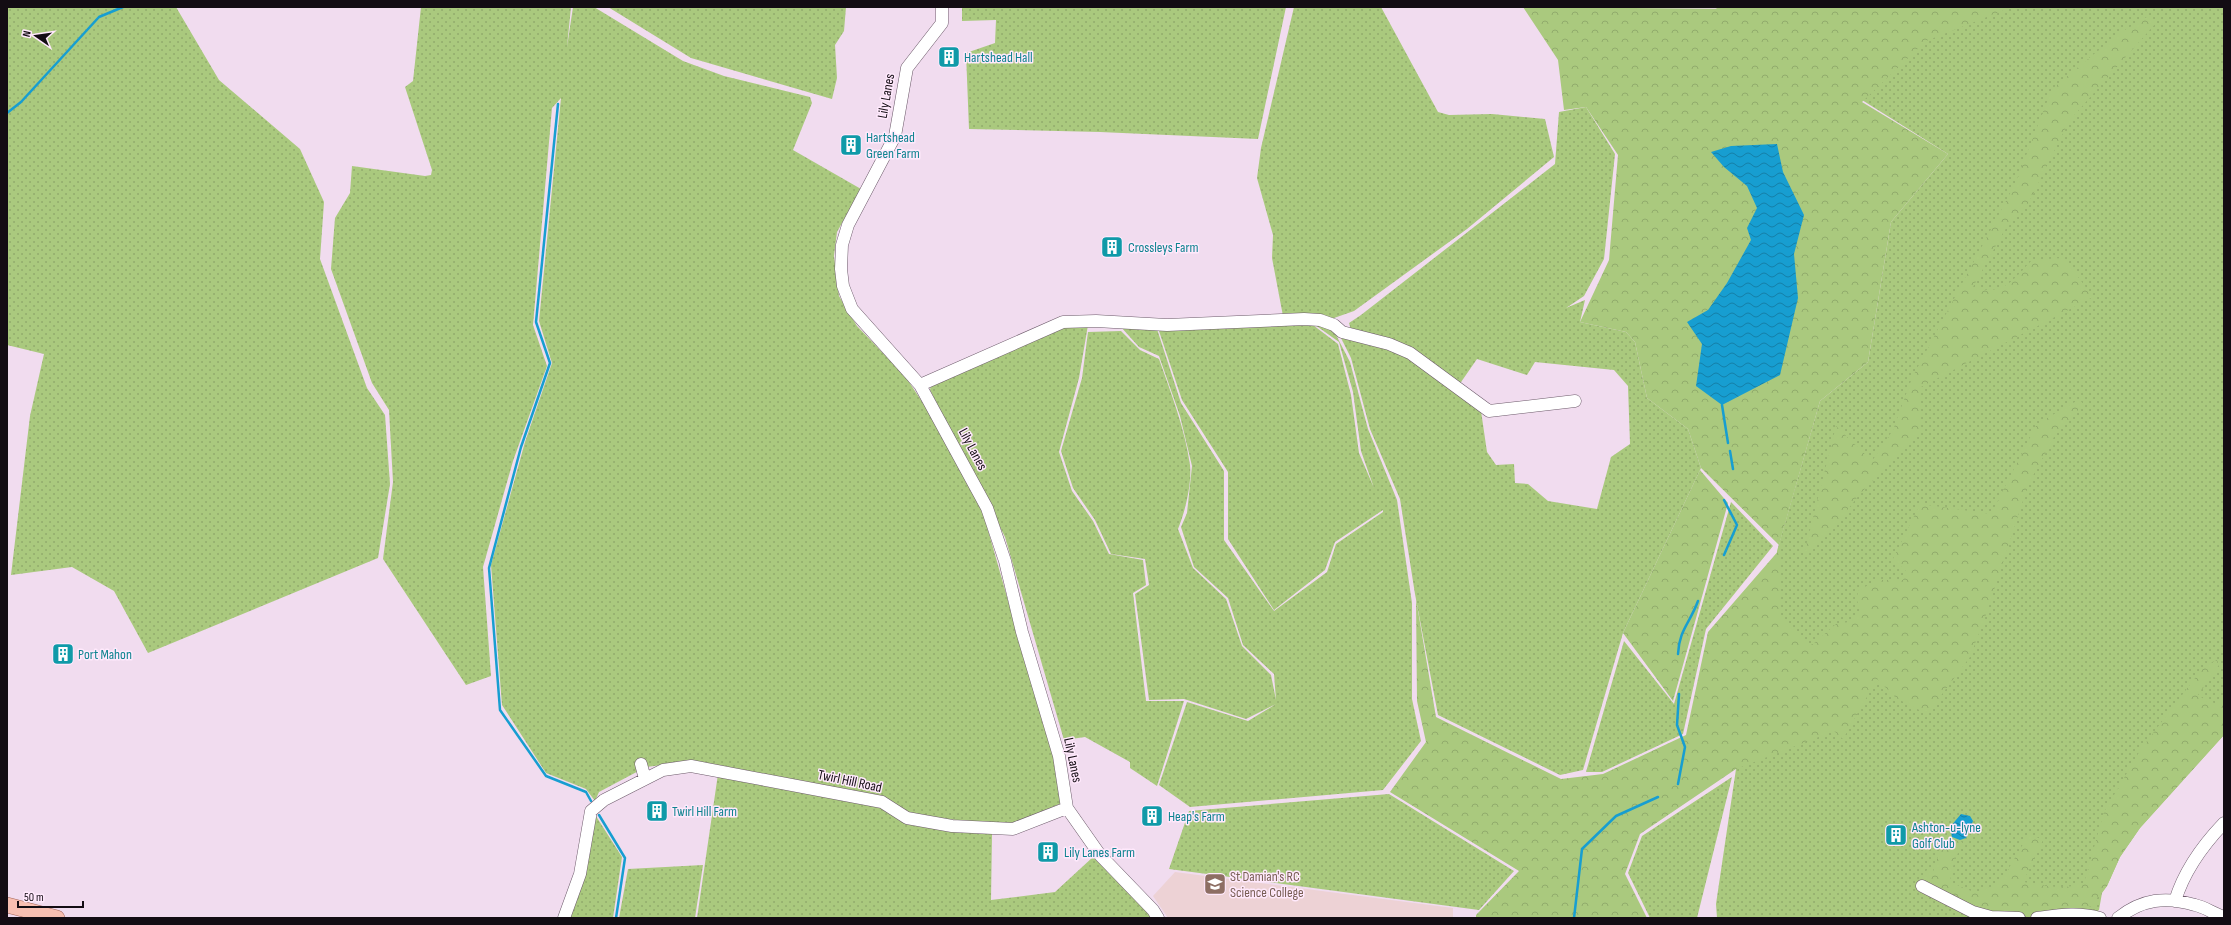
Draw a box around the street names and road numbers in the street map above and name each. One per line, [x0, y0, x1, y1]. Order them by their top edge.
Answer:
street label: Lily Lanes [874, 72, 898, 120]
street label: Lily Lanes [955, 425, 991, 473]
street label: Lily Lanes [1060, 736, 1086, 784]
street label: Twirl Hill Road [817, 766, 884, 796]

